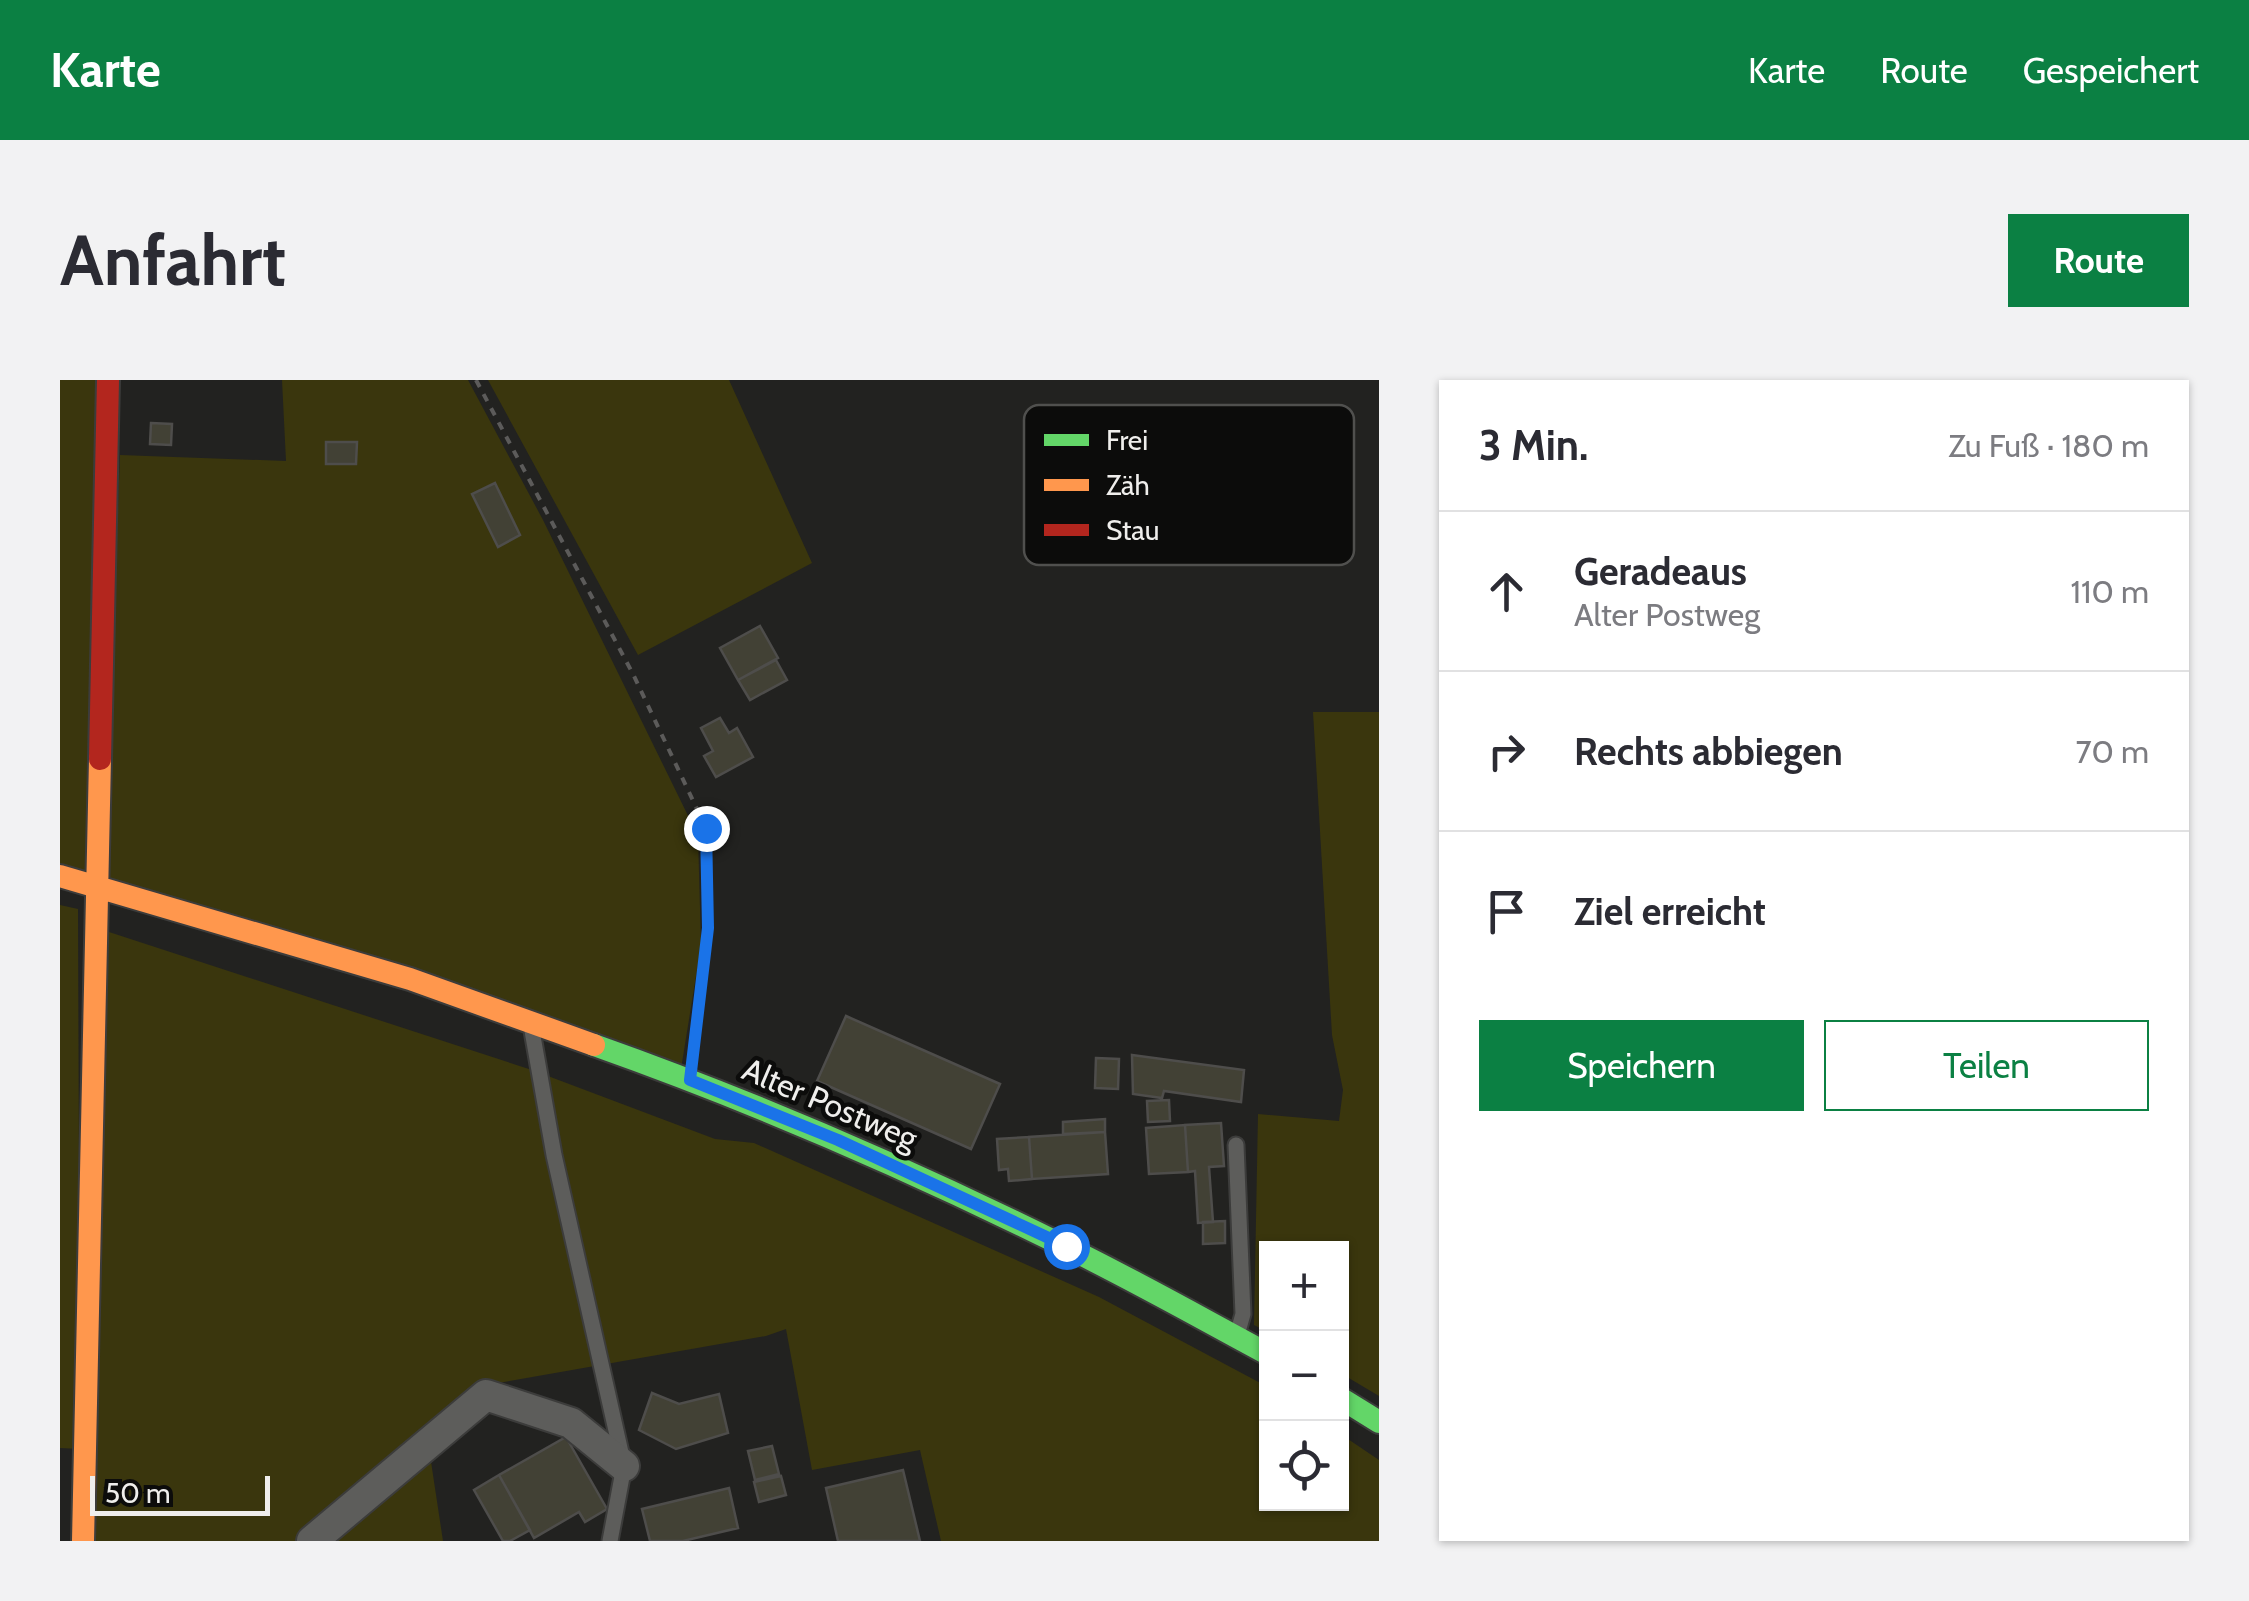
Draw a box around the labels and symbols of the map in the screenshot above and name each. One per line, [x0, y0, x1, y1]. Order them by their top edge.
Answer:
legend [1024, 405, 1354, 565]
text: Frei [1106, 423, 1148, 457]
text: Zäh [1106, 468, 1150, 502]
text: Stau [1106, 513, 1159, 547]
route end [684, 806, 730, 852]
street label: Alter Postweg [737, 1049, 924, 1158]
route start [1044, 1224, 1090, 1270]
scale bar [90, 1471, 270, 1516]

